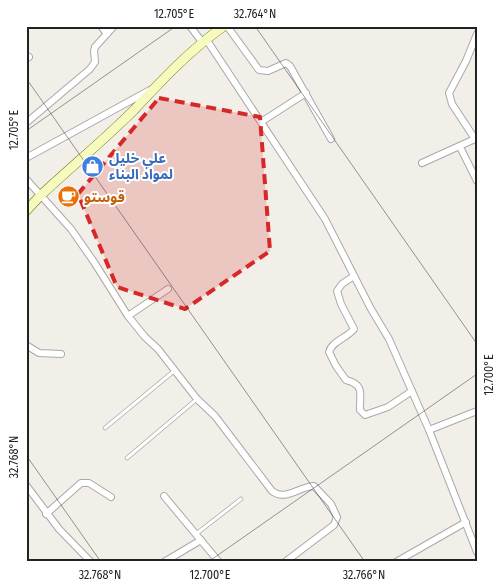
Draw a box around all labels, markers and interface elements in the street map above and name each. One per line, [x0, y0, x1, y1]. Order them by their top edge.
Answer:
text: 12.705°E [154, 7, 194, 21]
text: 32.764°N [234, 7, 276, 21]
text: 12.705°E [7, 110, 21, 150]
place label: علي خليل لمواد البناء [109, 150, 173, 183]
shop icon: علي خليل لمواد البناء [81, 154, 105, 178]
cafe icon: قوستو [56, 185, 80, 209]
place label: قوستو [84, 189, 125, 206]
text: 12.700°E [482, 354, 496, 396]
text: 32.768°N [7, 436, 21, 478]
text: 32.768°N [79, 568, 121, 582]
text: 12.700°E [189, 568, 231, 582]
text: 32.766°N [343, 568, 385, 582]

